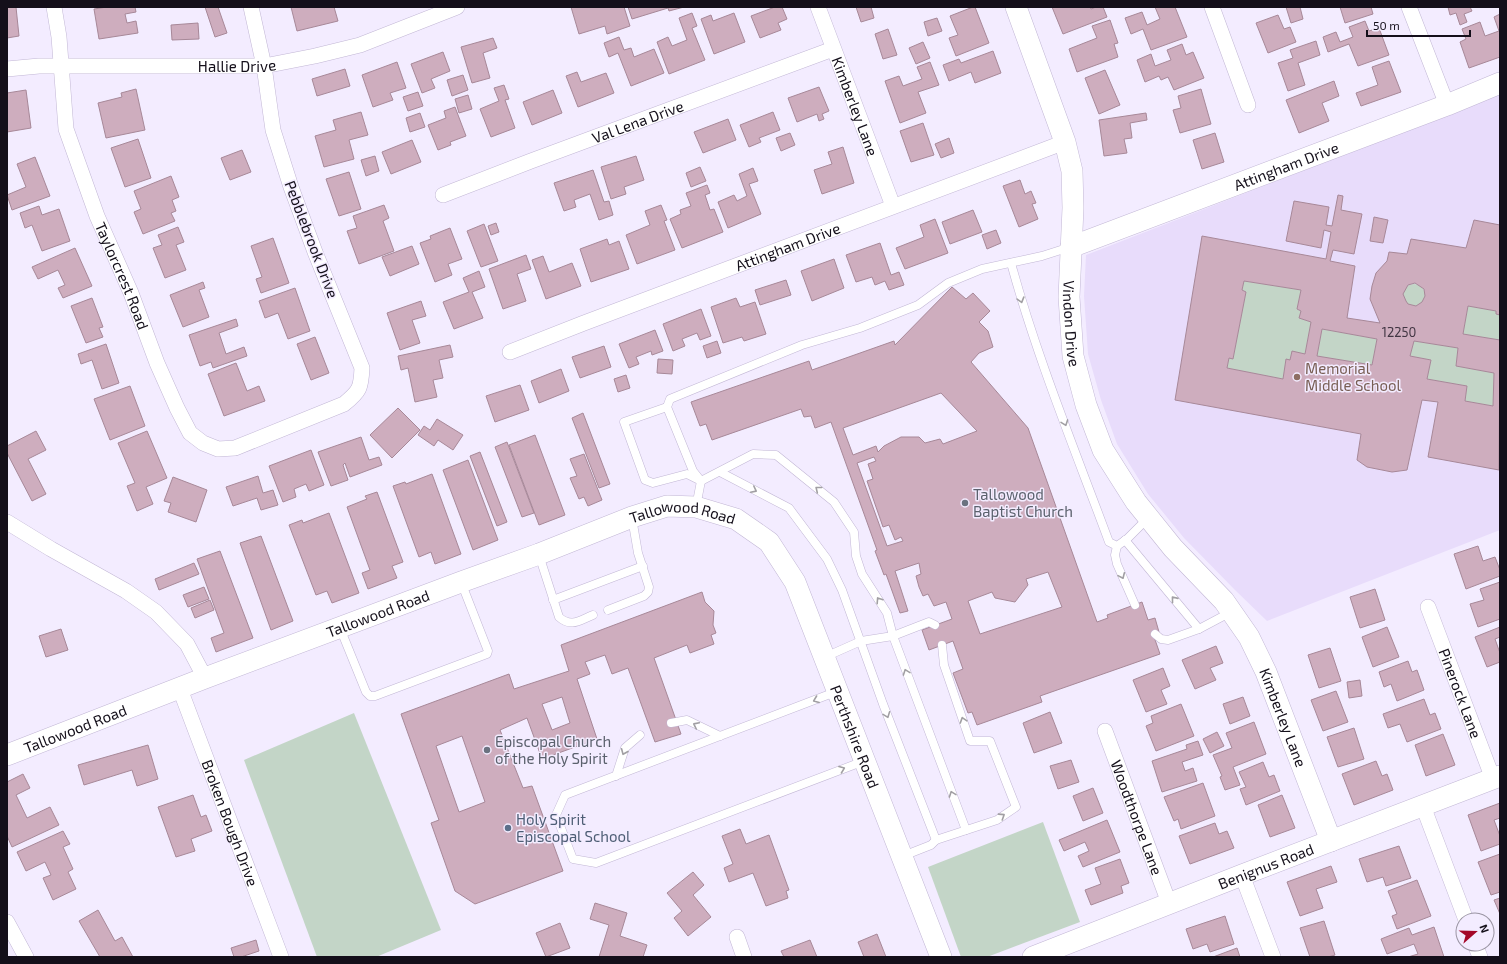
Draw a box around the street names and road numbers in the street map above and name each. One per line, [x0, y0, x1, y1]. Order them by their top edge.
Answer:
street label: Kimberley Lane [829, 54, 882, 158]
street label: Hallie Drive [198, 55, 277, 75]
street label: Val Lena Drive [589, 96, 686, 147]
street label: Attingham Drive [1231, 138, 1341, 194]
street label: Pebblebrook Drive [281, 178, 343, 300]
street label: Attingham Drive [733, 218, 842, 274]
street label: Taylorcrest Road [92, 219, 153, 332]
street label: Vindon Drive [1060, 280, 1084, 369]
street label: Tallowood Road [627, 497, 738, 527]
street label: Tallowood Road [324, 586, 432, 641]
street label: Pinerock Lane [1435, 646, 1486, 741]
street label: Kimberley Lane [1256, 665, 1311, 769]
street label: Perthshire Road [827, 682, 883, 791]
street label: Tallowood Road [21, 700, 129, 757]
street label: Broken Bough Drive [198, 757, 262, 889]
street label: Woodthorpe Lane [1107, 757, 1167, 877]
street label: Benignus Road [1215, 839, 1316, 893]

